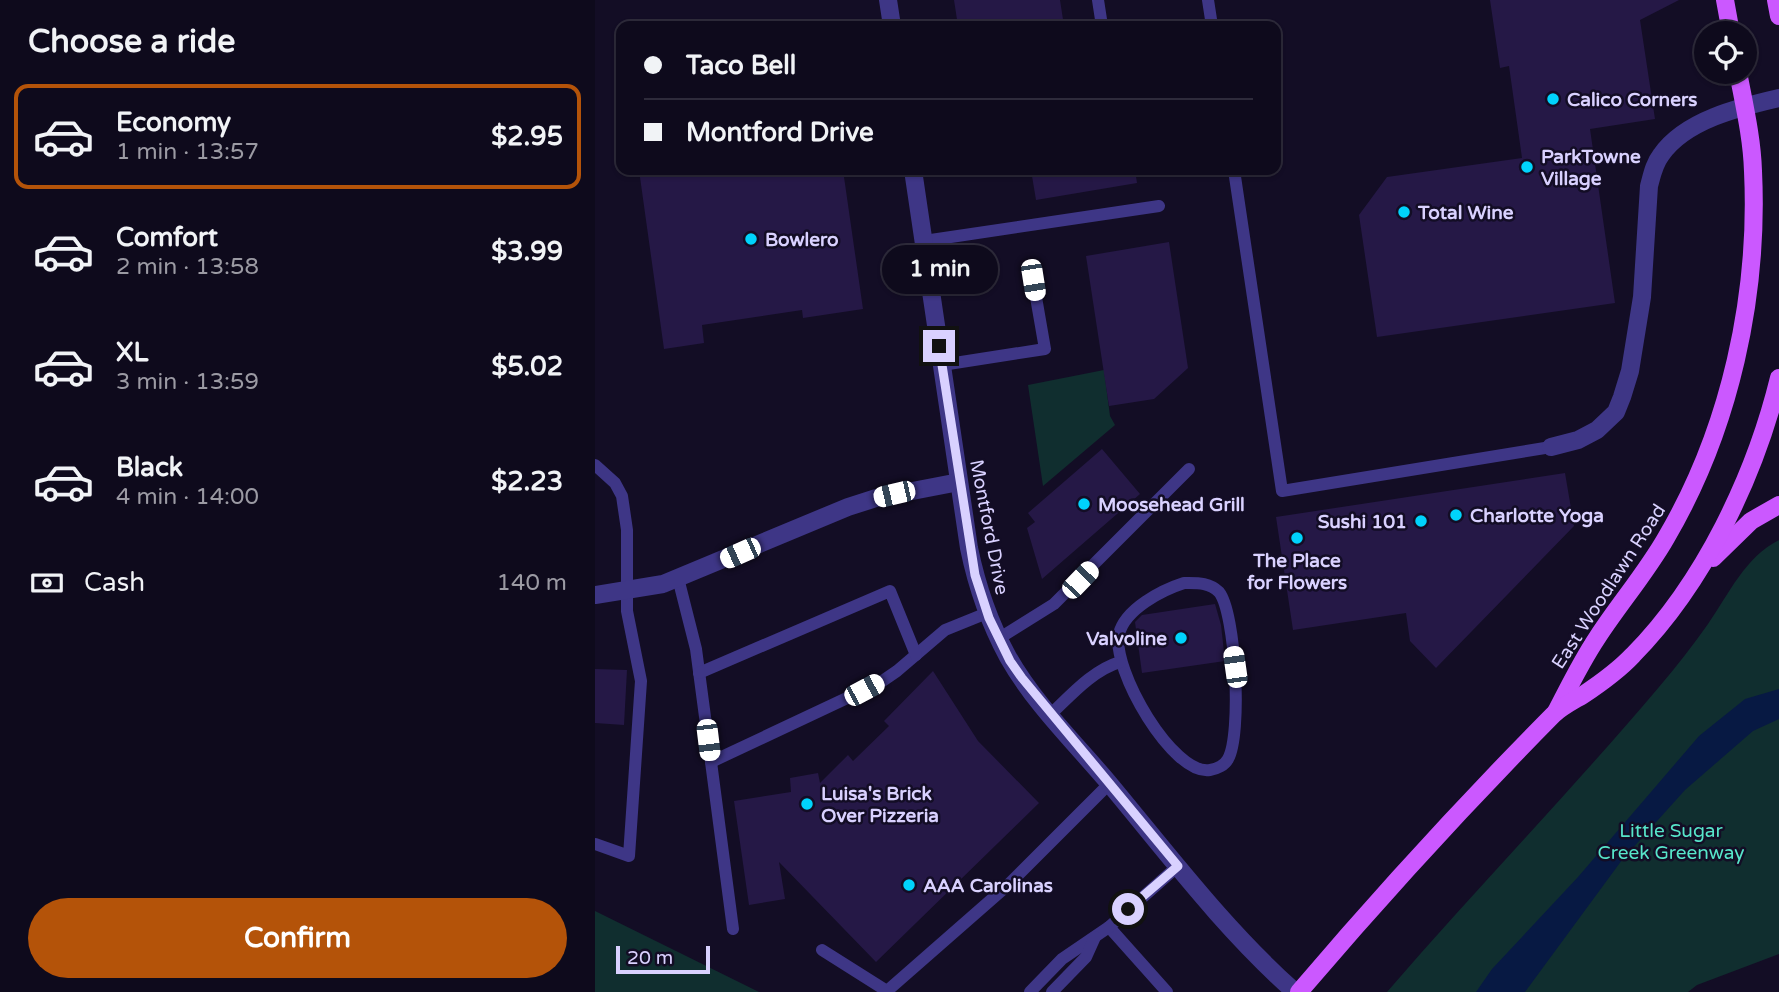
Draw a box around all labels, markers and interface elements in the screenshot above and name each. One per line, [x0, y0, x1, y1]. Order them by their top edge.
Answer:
map controls [1694, 21, 1757, 84]
button: locate [1694, 21, 1757, 84]
text: Choose a ride [28, 23, 235, 61]
text: Taco Bell [686, 50, 796, 81]
place label: Calico Corners [1567, 89, 1697, 111]
marker: Calico Corners [1545, 91, 1561, 107]
icon: car [32, 105, 95, 168]
text: Economy [116, 107, 231, 138]
text: Montford Drive [686, 117, 874, 148]
text: $2.95 [491, 121, 563, 152]
text: 1 min · 13:57 [116, 138, 259, 166]
place label: ParkTowne Village [1541, 146, 1641, 191]
marker: ParkTowne Village [1519, 159, 1535, 175]
place label: Total Wine [1417, 202, 1514, 224]
marker: Total Wine [1396, 204, 1412, 220]
icon: car [32, 220, 95, 283]
text: Comfort [116, 222, 218, 253]
place label: Bowlero [765, 229, 839, 251]
marker: Bowlero [743, 231, 759, 247]
text: $3.99 [491, 236, 563, 267]
callout: 1 min [881, 244, 997, 294]
text: 2 min · 13:58 [116, 253, 259, 281]
text: 1 min [909, 255, 971, 283]
car [1020, 258, 1047, 302]
route end [923, 330, 955, 362]
icon: car [32, 335, 95, 398]
text: XL [116, 337, 148, 368]
text: $5.02 [491, 351, 563, 382]
text: 3 min · 13:59 [116, 368, 259, 396]
icon: car [32, 450, 95, 513]
text: Black [116, 452, 183, 483]
street label: Montford Drive [965, 458, 1013, 597]
text: $2.23 [491, 466, 563, 497]
car [872, 479, 917, 509]
text: 4 min · 14:00 [116, 483, 259, 511]
place label: Moosehead Grill [1098, 494, 1245, 516]
marker: Moosehead Grill [1076, 496, 1092, 512]
street label: East Woodlawn Road [1547, 500, 1670, 673]
place label: Charlotte Yoga [1470, 505, 1604, 528]
marker: Charlotte Yoga [1448, 507, 1464, 523]
place label: Sushi 101 [1318, 511, 1407, 533]
marker: Sushi 101 [1413, 513, 1429, 529]
marker: The Place for Flowers [1289, 530, 1305, 546]
car [717, 535, 764, 571]
place label: The Place for Flowers [1247, 550, 1347, 594]
car [1058, 558, 1103, 602]
icon: cash [28, 564, 66, 602]
text: Cash [84, 567, 145, 598]
text: 140 m [497, 569, 567, 597]
place label: Valvoline [1086, 628, 1167, 650]
marker: Valvoline [1173, 630, 1189, 646]
car [1222, 645, 1249, 689]
car [841, 671, 888, 709]
car [696, 718, 721, 762]
place label: Luisa's Brick Over Pizzeria [821, 783, 939, 827]
marker: Luisa's Brick Over Pizzeria [799, 796, 815, 812]
park label: Little Sugar Creek Greenway [1598, 820, 1744, 864]
place label: AAA Carolinas [923, 875, 1053, 897]
marker: AAA Carolinas [901, 877, 917, 893]
route start [1112, 893, 1144, 925]
button: Confirm [28, 898, 567, 978]
scale bar [616, 943, 711, 975]
text: 20 m [627, 947, 673, 969]

